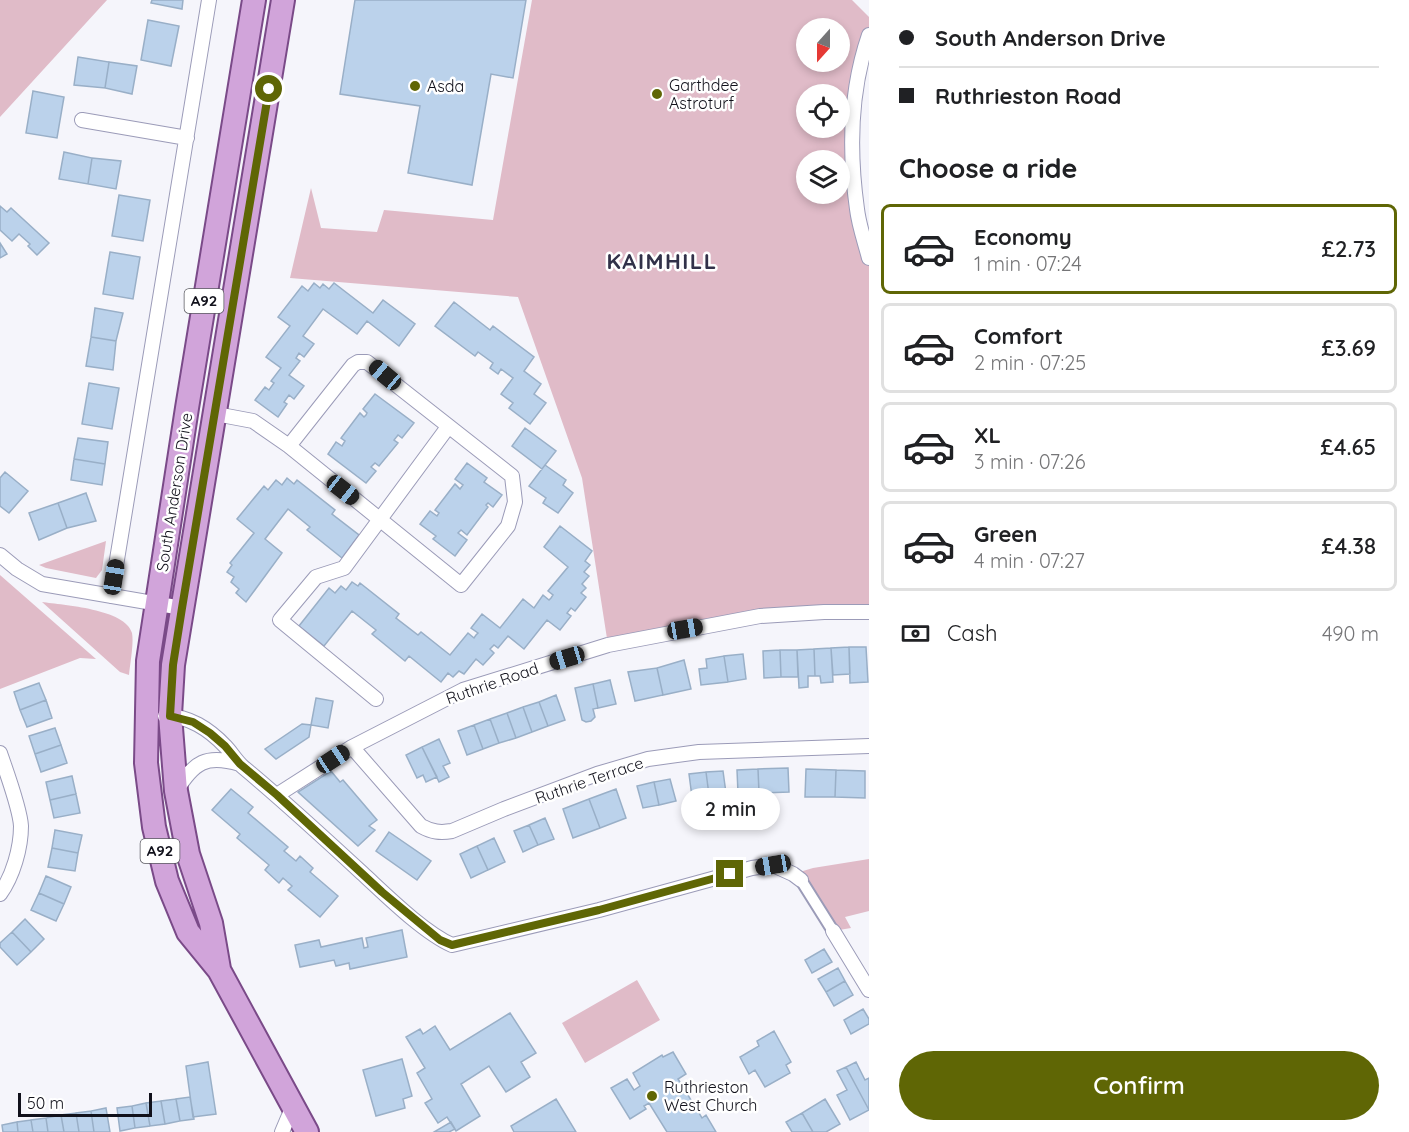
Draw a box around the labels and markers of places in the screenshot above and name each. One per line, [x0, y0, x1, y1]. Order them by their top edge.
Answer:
place label: Garthdee Astroturf [669, 75, 739, 113]
place label: Asda [427, 76, 464, 96]
marker: Asda [408, 79, 422, 93]
marker: Garthdee Astroturf [650, 87, 664, 101]
place label: Ruthrieston West Church [664, 1077, 757, 1115]
marker: Ruthrieston West Church [645, 1089, 659, 1103]

